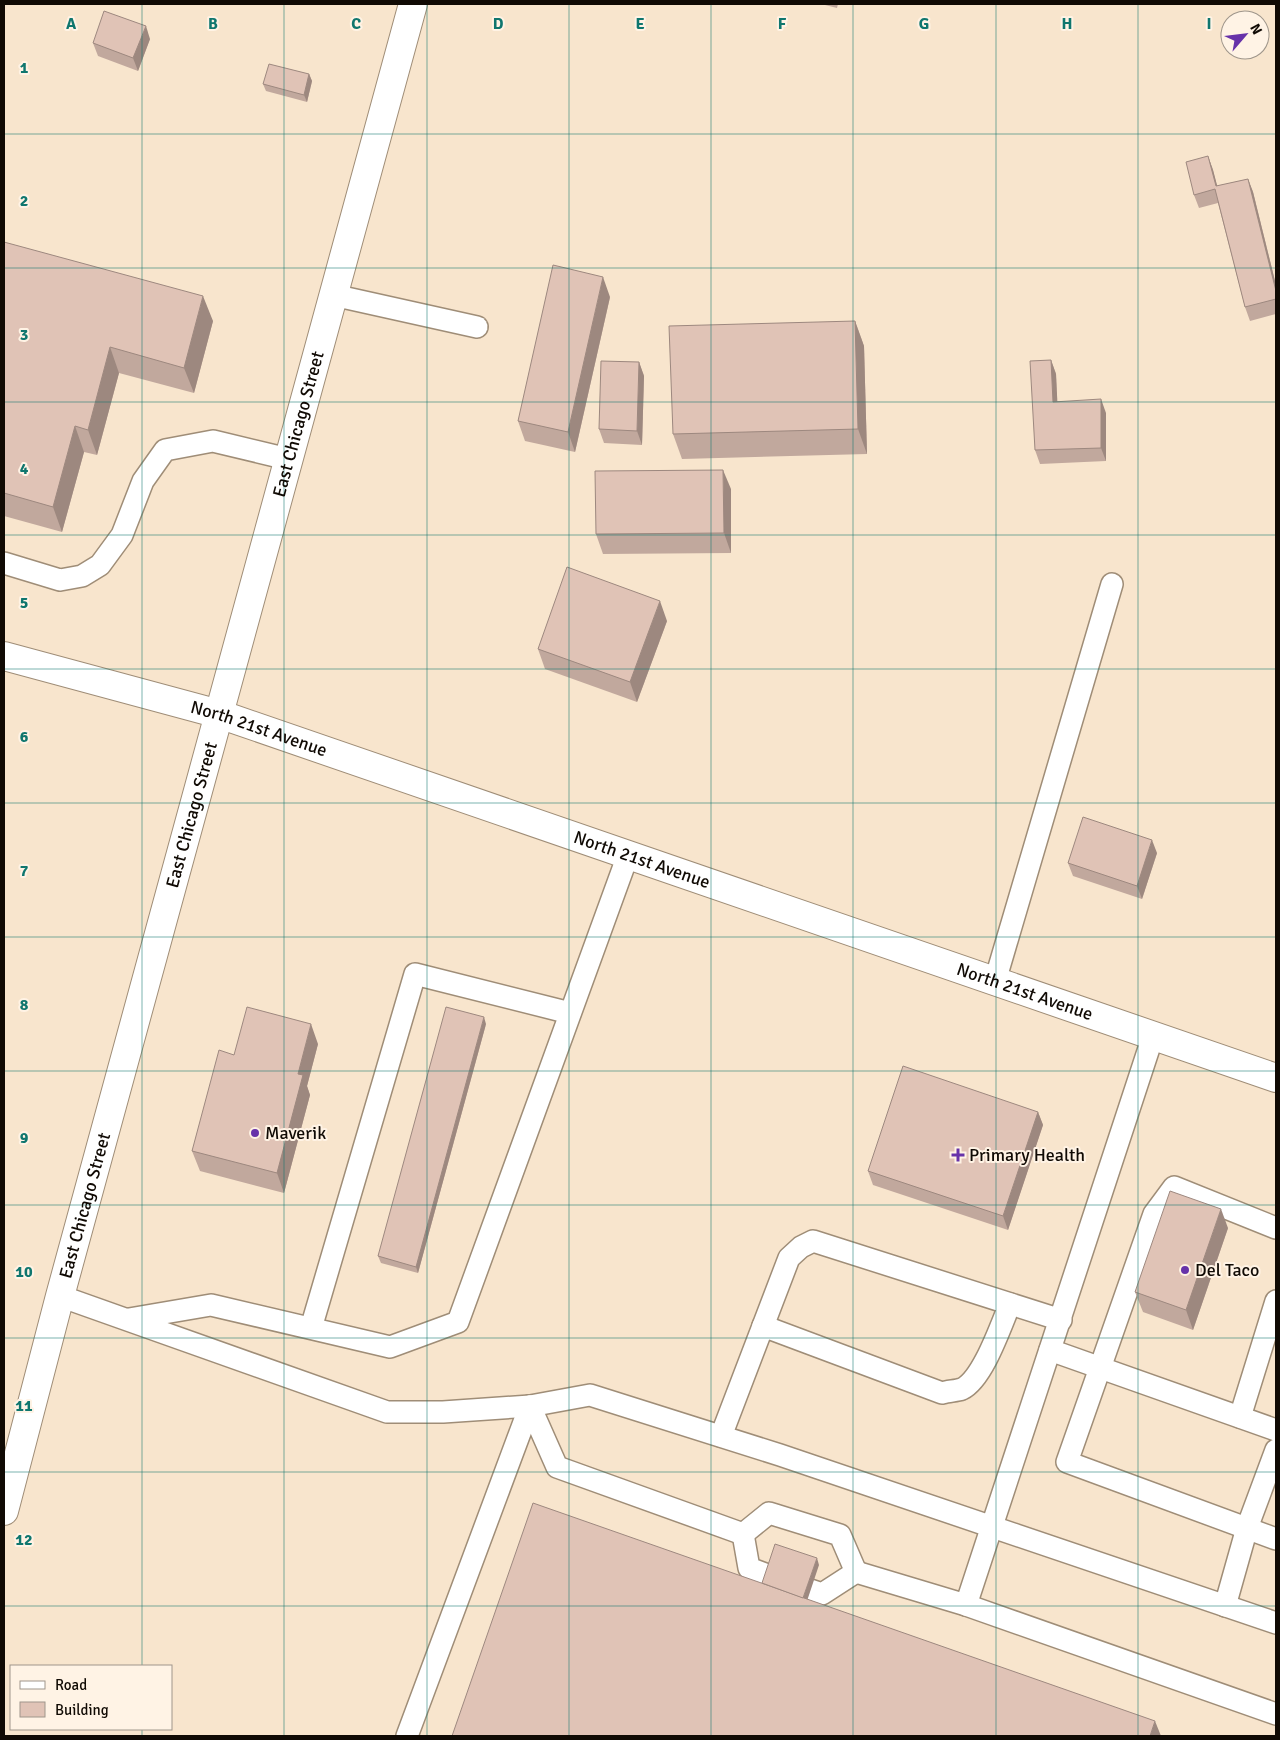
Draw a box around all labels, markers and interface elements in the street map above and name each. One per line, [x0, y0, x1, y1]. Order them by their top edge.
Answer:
north arrow [1220, 10, 1270, 60]
text: A [66, 14, 77, 34]
text: B [208, 14, 218, 34]
text: C [351, 14, 361, 34]
text: D [493, 14, 504, 34]
text: E [635, 14, 645, 34]
text: F [778, 14, 787, 34]
text: G [919, 14, 929, 34]
text: H [1062, 14, 1072, 34]
text: I [1206, 14, 1212, 34]
text: N [1246, 21, 1266, 37]
text: 1 [20, 58, 29, 78]
text: 2 [20, 191, 28, 211]
text: 3 [20, 325, 28, 345]
street label: East Chicago Street [268, 349, 329, 500]
text: 4 [20, 459, 29, 479]
text: 5 [20, 593, 28, 613]
street label: North 21st Avenue [188, 696, 330, 761]
text: 6 [20, 727, 29, 747]
street label: East Chicago Street [161, 739, 222, 890]
street label: North 21st Avenue [571, 826, 713, 893]
text: 7 [20, 861, 29, 881]
street label: North 21st Avenue [954, 958, 1096, 1025]
text: 8 [20, 995, 29, 1015]
place label: Maverik [265, 1122, 326, 1144]
marker: Maverik [249, 1127, 261, 1139]
text: 9 [20, 1128, 29, 1148]
street label: East Chicago Street [54, 1130, 115, 1281]
place label: Primary Health [969, 1144, 1085, 1166]
marker: Primary Health [951, 1148, 965, 1162]
place label: Del Taco [1195, 1259, 1259, 1281]
text: 10 [15, 1262, 33, 1282]
marker: Del Taco [1179, 1264, 1191, 1276]
text: 11 [15, 1396, 33, 1416]
text: 12 [15, 1530, 33, 1550]
legend [10, 1665, 172, 1730]
text: Road [55, 1676, 87, 1694]
text: Building [55, 1701, 109, 1719]

